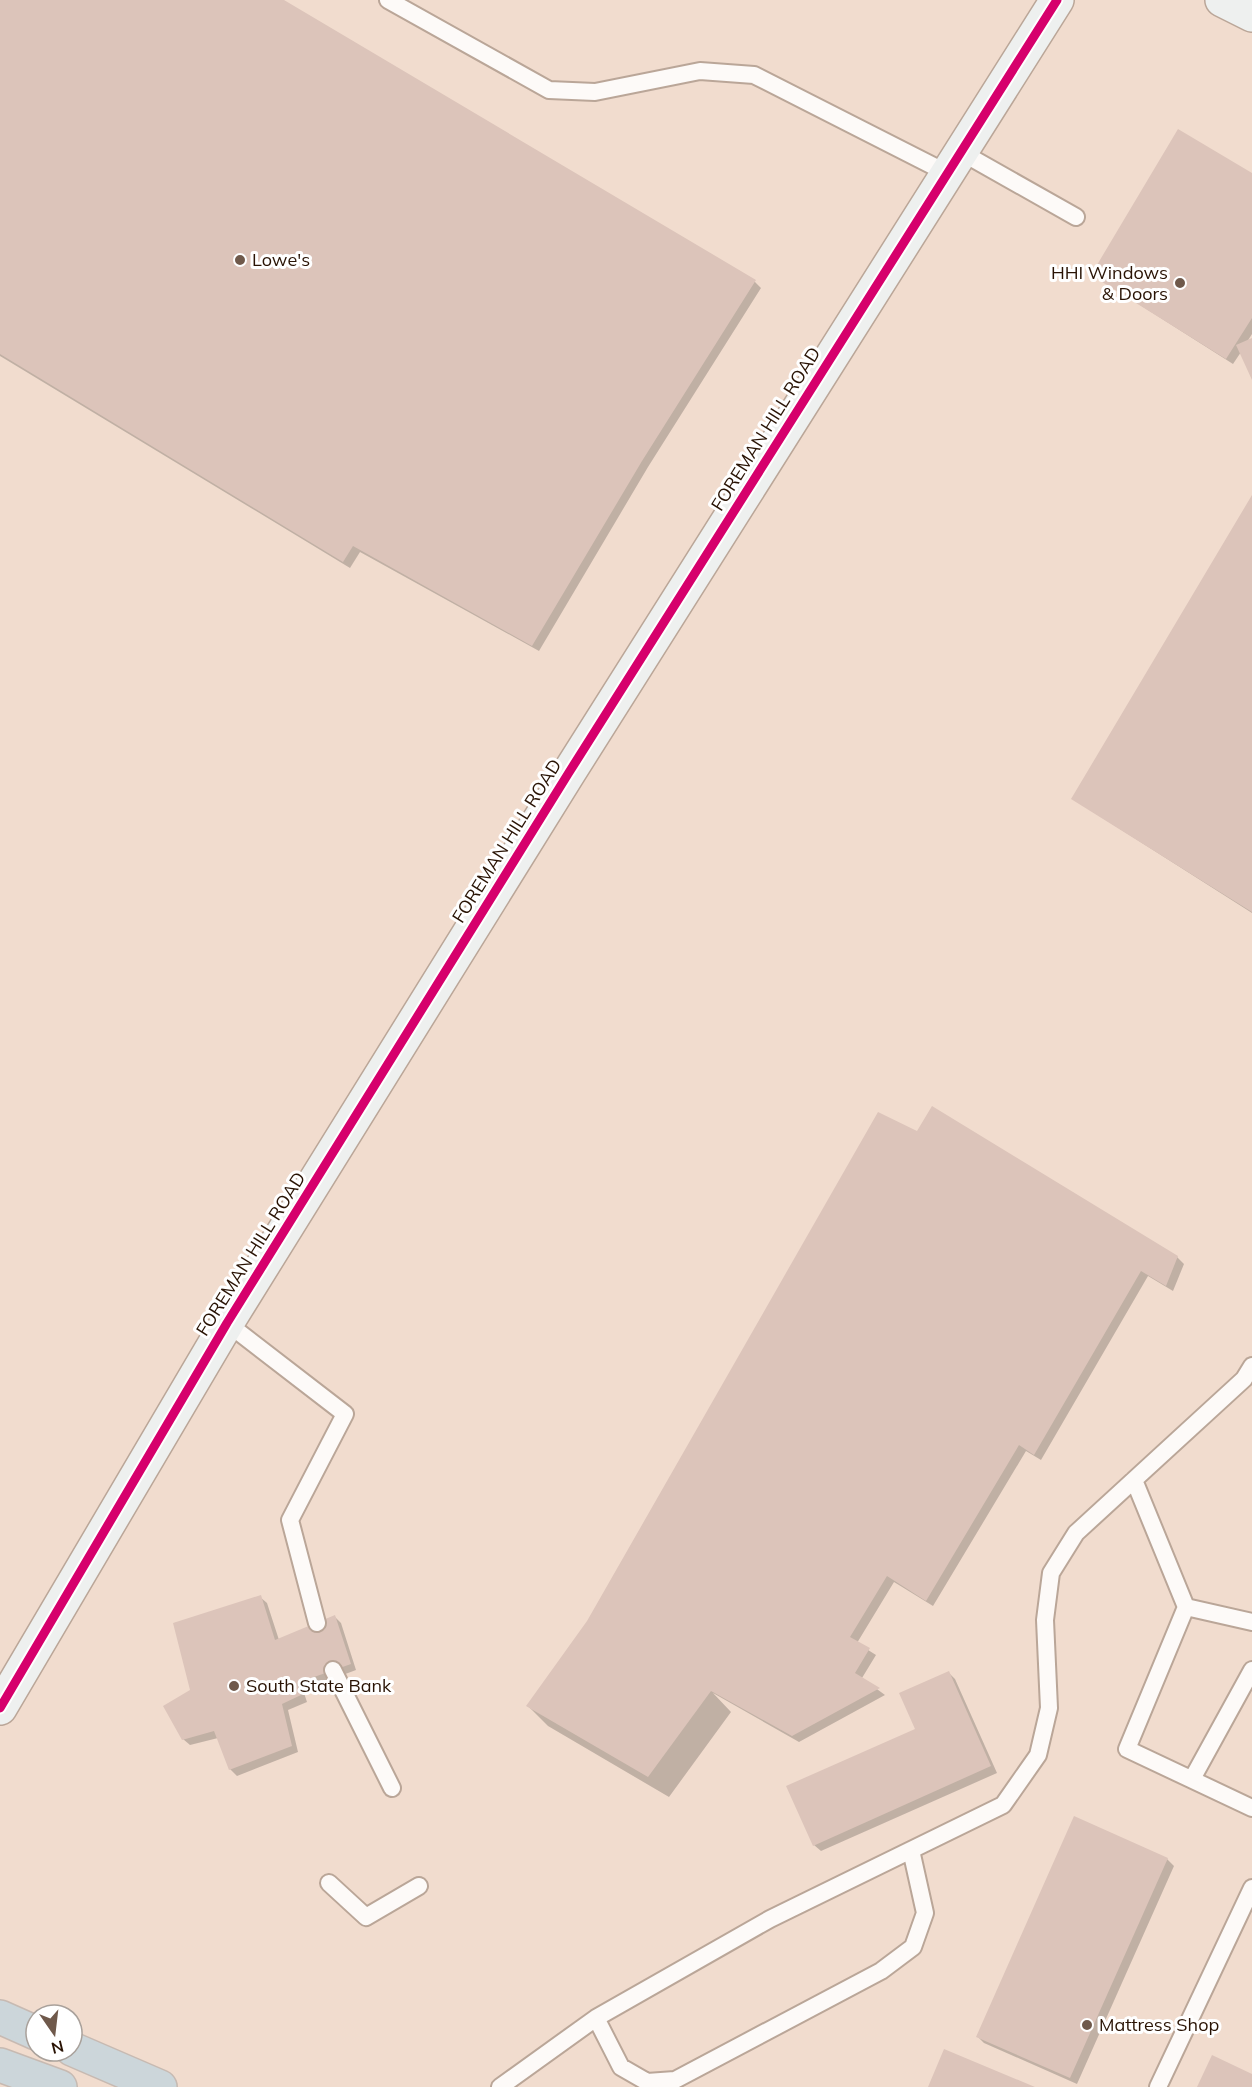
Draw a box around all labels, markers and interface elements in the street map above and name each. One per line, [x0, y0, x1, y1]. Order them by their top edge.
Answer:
place label: Lowe's [252, 248, 310, 271]
marker: Lowe's [233, 253, 247, 267]
place label: HHI Windows & Doors [1051, 261, 1168, 305]
marker: HHI Windows & Doors [1173, 276, 1187, 290]
street label: FOREMAN HILL ROAD [706, 342, 825, 515]
street label: FOREMAN HILL ROAD [447, 754, 566, 927]
street label: FOREMAN HILL ROAD [191, 1167, 310, 1340]
place label: South State Bank [246, 1674, 392, 1697]
marker: South State Bank [227, 1679, 241, 1693]
north arrow [24, 2003, 84, 2063]
place label: Mattress Shop [1099, 2013, 1219, 2036]
marker: Mattress Shop [1080, 2018, 1094, 2032]
text: N [49, 2036, 66, 2059]

